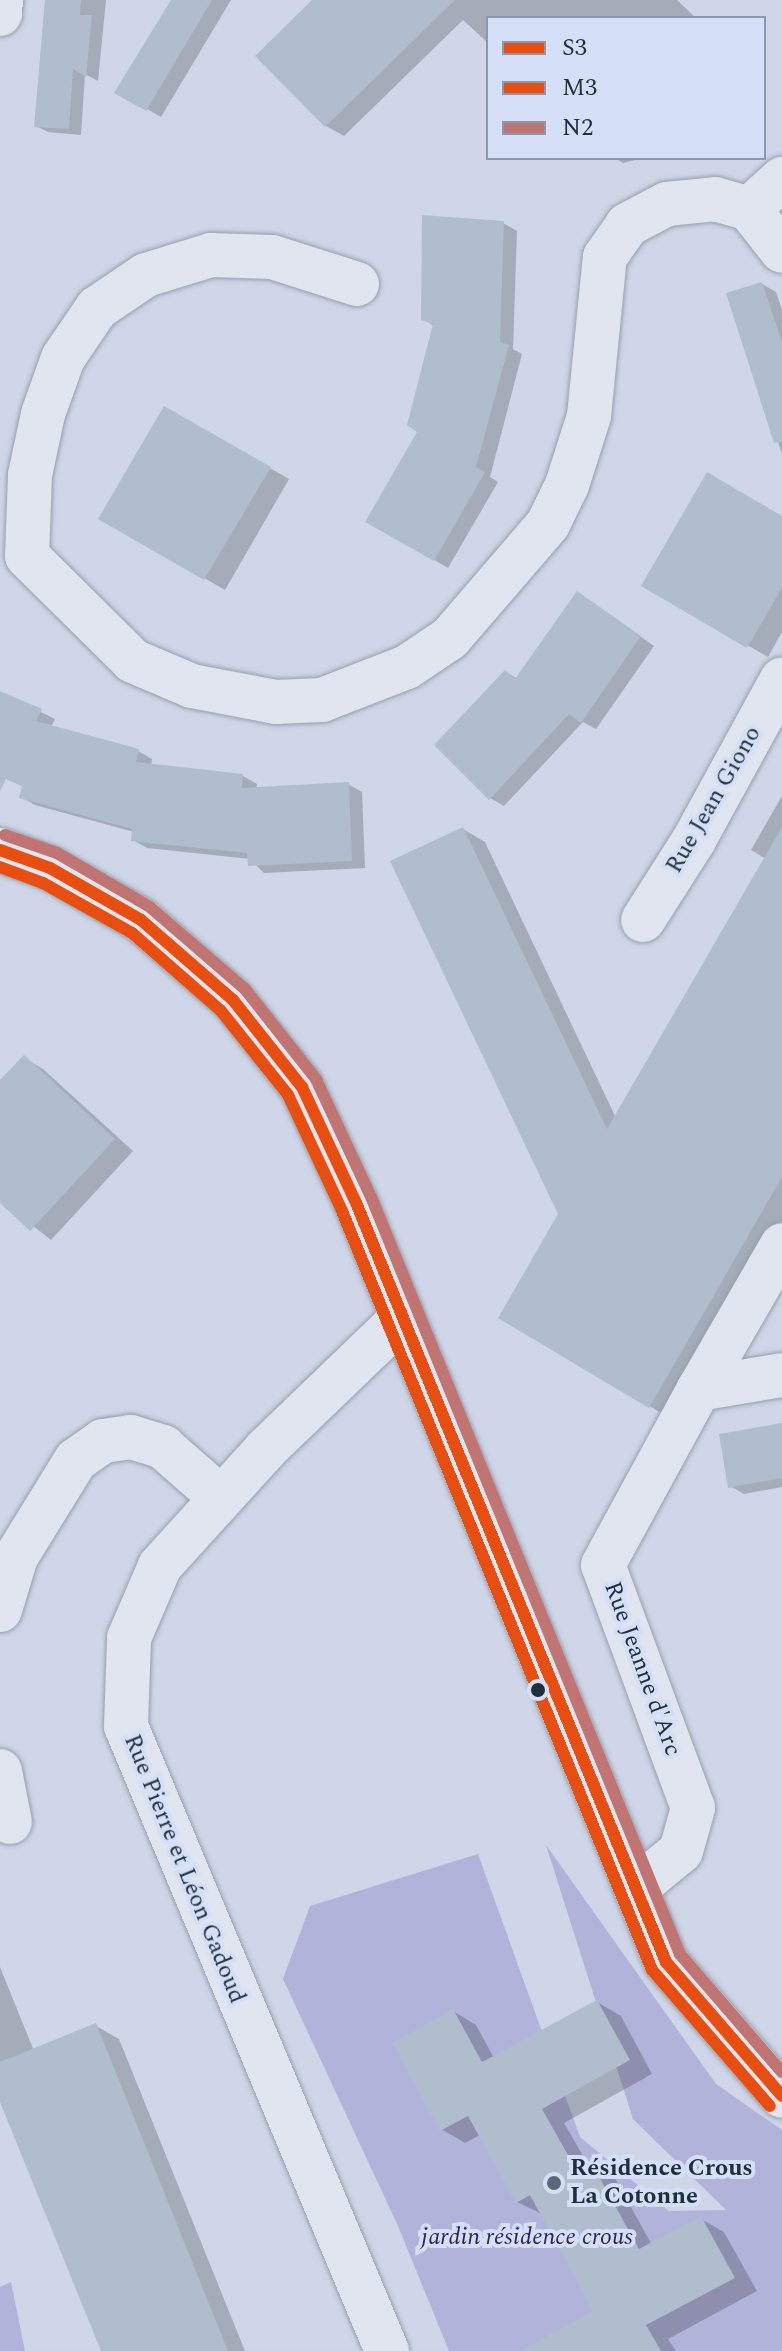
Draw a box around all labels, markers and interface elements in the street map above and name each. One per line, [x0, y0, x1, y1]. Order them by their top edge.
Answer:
legend [486, 16, 766, 160]
text: S3 [562, 30, 587, 66]
text: M3 [562, 70, 597, 106]
text: N2 [562, 110, 593, 146]
street label: Rue Jean Giono [660, 721, 768, 879]
street label: Rue Jeanne d'Arc [597, 1578, 687, 1760]
unlabelled marker [530, 1682, 546, 1698]
street label: Rue Pierre et Léon Gadoud [117, 1730, 251, 2008]
place label: Résidence Crous La Cotonne [570, 2155, 753, 2211]
marker: Résidence Crous La Cotonne [545, 2174, 563, 2192]
park label: jardin résidence crous [421, 2224, 633, 2252]

